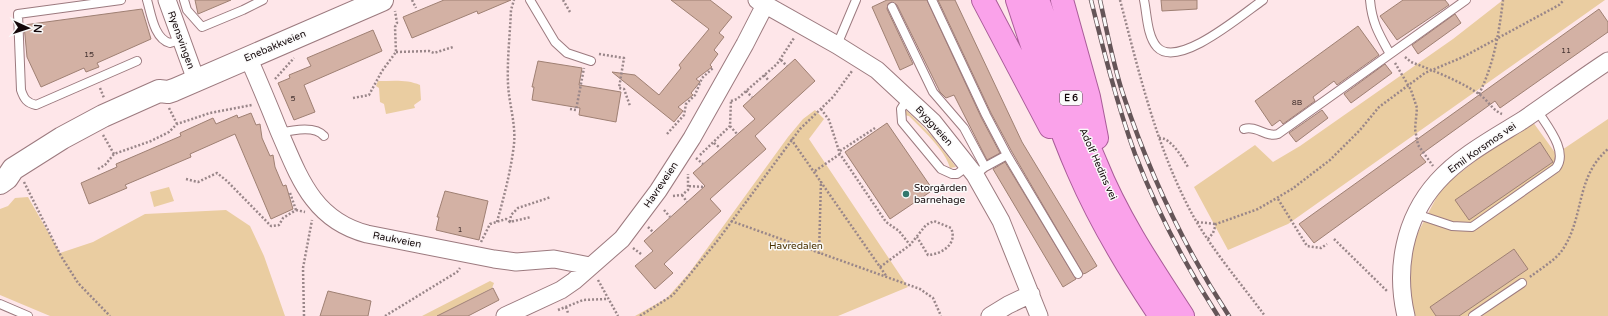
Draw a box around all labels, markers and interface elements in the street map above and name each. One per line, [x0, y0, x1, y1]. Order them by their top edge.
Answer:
north arrow [8, 8, 48, 48]
street label: Ryensvingen [165, 9, 197, 71]
text: N [31, 24, 44, 33]
street label: Enebakkveien [242, 28, 308, 64]
house number: 11 [1561, 46, 1571, 55]
house number: 15 [84, 50, 94, 59]
road number: E 6 [1060, 91, 1082, 105]
house number: 5 [290, 94, 296, 103]
house number: 8B [1292, 98, 1303, 107]
street label: Byggveien [913, 103, 955, 149]
street label: Emil Korsmos vei [1446, 120, 1518, 176]
street label: Adolf Hedins vei [1077, 126, 1119, 202]
street label: Havreveien [641, 160, 681, 210]
place label: Storgården barnehage [914, 182, 967, 206]
marker: Storgården barnehage [901, 189, 911, 199]
house number: 1 [457, 225, 463, 234]
street label: Raukveien [372, 229, 422, 251]
park label: Havredalen [769, 240, 823, 252]

